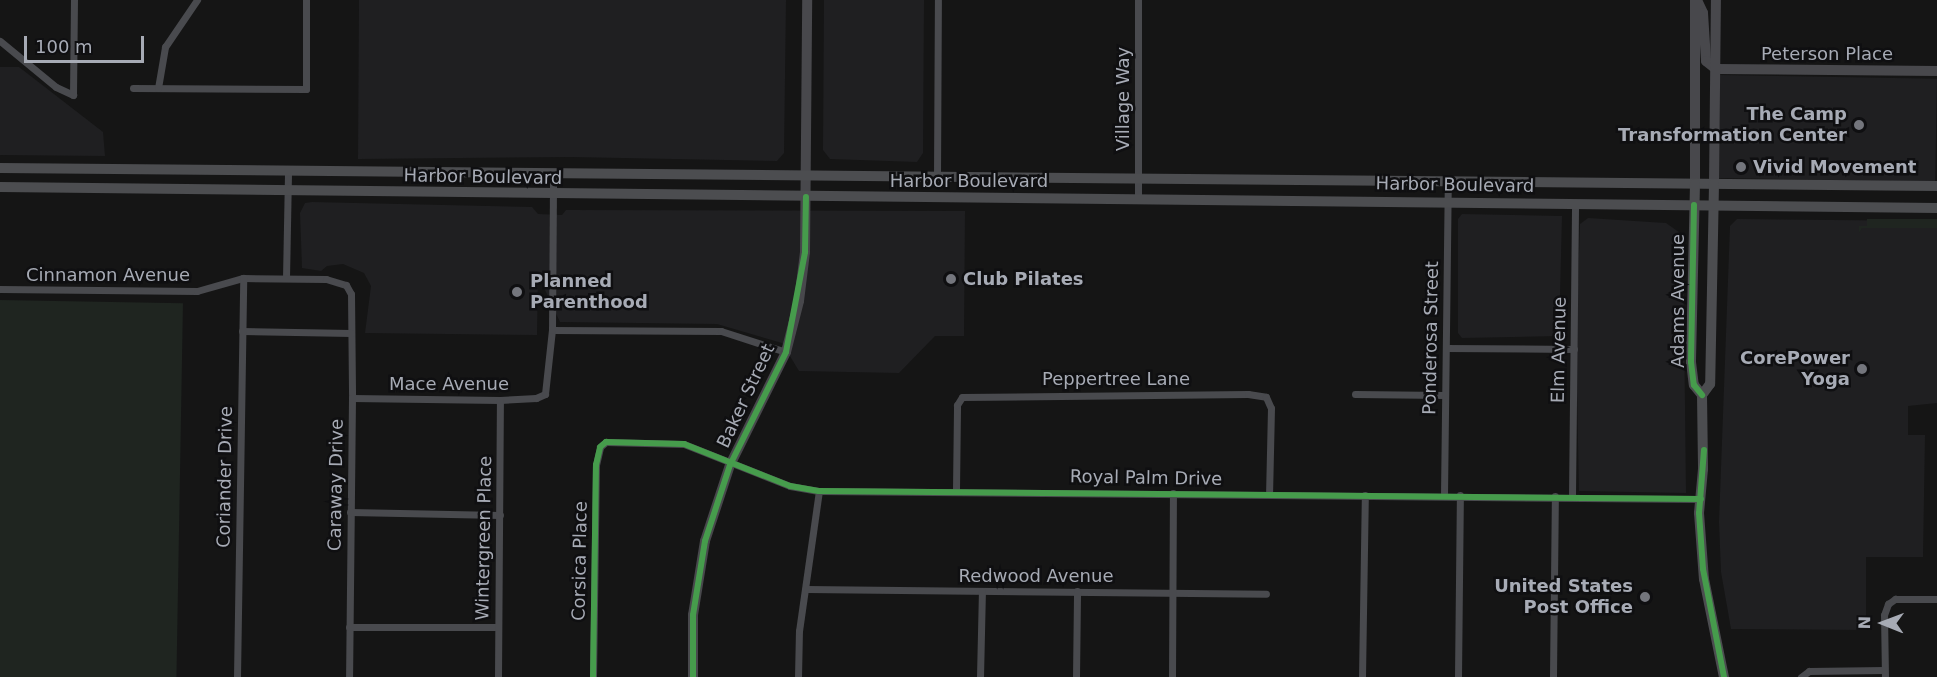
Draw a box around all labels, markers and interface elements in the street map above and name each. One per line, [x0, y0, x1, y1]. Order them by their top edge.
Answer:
scale bar [27, 24, 147, 62]
text: 100 m [35, 36, 93, 57]
street label: Peterson Place [1761, 43, 1893, 65]
street label: Village Way [1112, 47, 1134, 151]
place label: The Camp Transformation Center [1618, 104, 1847, 146]
marker: The Camp Transformation Center [1852, 118, 1866, 132]
place label: Vivid Movement [1753, 156, 1916, 178]
marker: Vivid Movement [1734, 160, 1748, 174]
street label: Harbor Boulevard [404, 165, 562, 189]
street label: Harbor Boulevard [890, 170, 1048, 192]
street label: Harbor Boulevard [1376, 173, 1534, 197]
street label: Adams Avenue [1667, 234, 1689, 368]
street label: Ponderosa Street [1419, 261, 1443, 415]
street label: Cinnamon Avenue [26, 264, 190, 286]
place label: Club Pilates [963, 268, 1084, 290]
place label: Planned Parenthood [530, 271, 648, 314]
marker: Club Pilates [944, 272, 958, 286]
marker: Planned Parenthood [508, 283, 526, 301]
street label: Elm Avenue [1547, 297, 1571, 403]
street label: Baker Street [713, 341, 779, 451]
place label: CorePower Yoga [1740, 348, 1850, 391]
marker: CorePower Yoga [1855, 362, 1869, 376]
street label: Peppertree Lane [1042, 368, 1190, 390]
street label: Mace Avenue [389, 373, 509, 395]
street label: Coriander Drive [213, 406, 237, 548]
street label: Caraway Drive [324, 419, 348, 551]
street label: Wintergreen Place [472, 456, 496, 620]
street label: Royal Palm Drive [1070, 466, 1222, 490]
street label: Corsica Place [568, 501, 592, 621]
street label: Redwood Avenue [959, 565, 1113, 587]
place label: United States Post Office [1494, 576, 1633, 618]
marker: United States Post Office [1638, 590, 1652, 604]
north arrow [1853, 593, 1913, 653]
text: N [1855, 616, 1874, 630]

